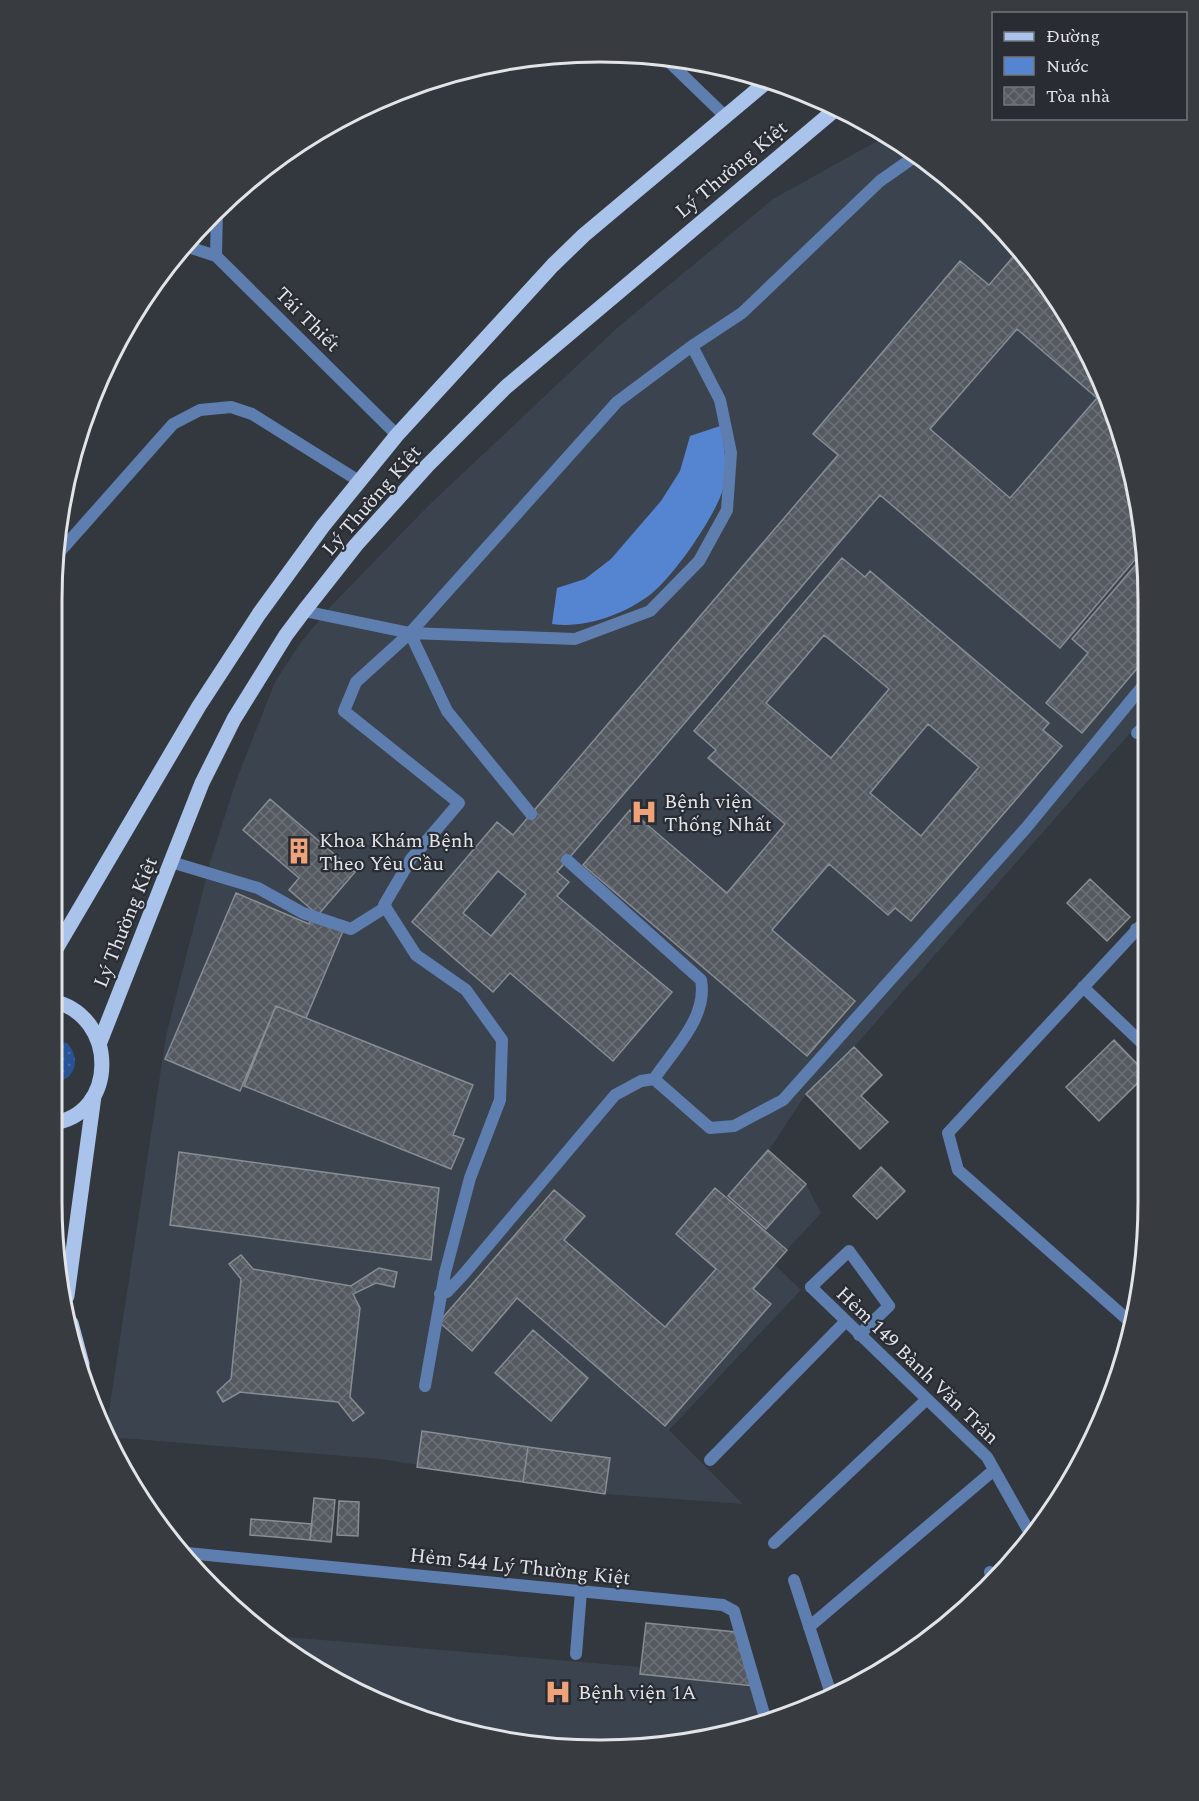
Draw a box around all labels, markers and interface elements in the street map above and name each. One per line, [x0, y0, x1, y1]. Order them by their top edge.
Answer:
legend [992, 12, 1187, 120]
text: Đường [1046, 23, 1100, 50]
text: Nước [1046, 53, 1089, 80]
text: Tòa nhà [1046, 83, 1110, 110]
street label: Lý Thường Kiệt [669, 114, 794, 226]
street label: Tái Thiết [268, 280, 347, 359]
street label: Lý Thường Kiệt [315, 438, 429, 563]
place label: Bệnh viện Thống Nhất [664, 787, 772, 840]
hospital icon: Bệnh viện Thống Nhất [629, 797, 659, 827]
place label: Khoa Khám Bệnh Theo Yêu Cầu [319, 826, 474, 879]
building icon: Khoa Khám Bệnh Theo Yêu Cầu [284, 836, 314, 866]
street label: Lý Thường Kiệt [86, 852, 166, 992]
street label: Hẻm 149 Bành Văn Trân [829, 1280, 1006, 1452]
street label: Hẻm 544 Lý Thường Kiệt [408, 1540, 632, 1594]
hospital icon: Bệnh viện 1A [543, 1677, 573, 1707]
place label: Bệnh viện 1A [578, 1678, 697, 1708]

